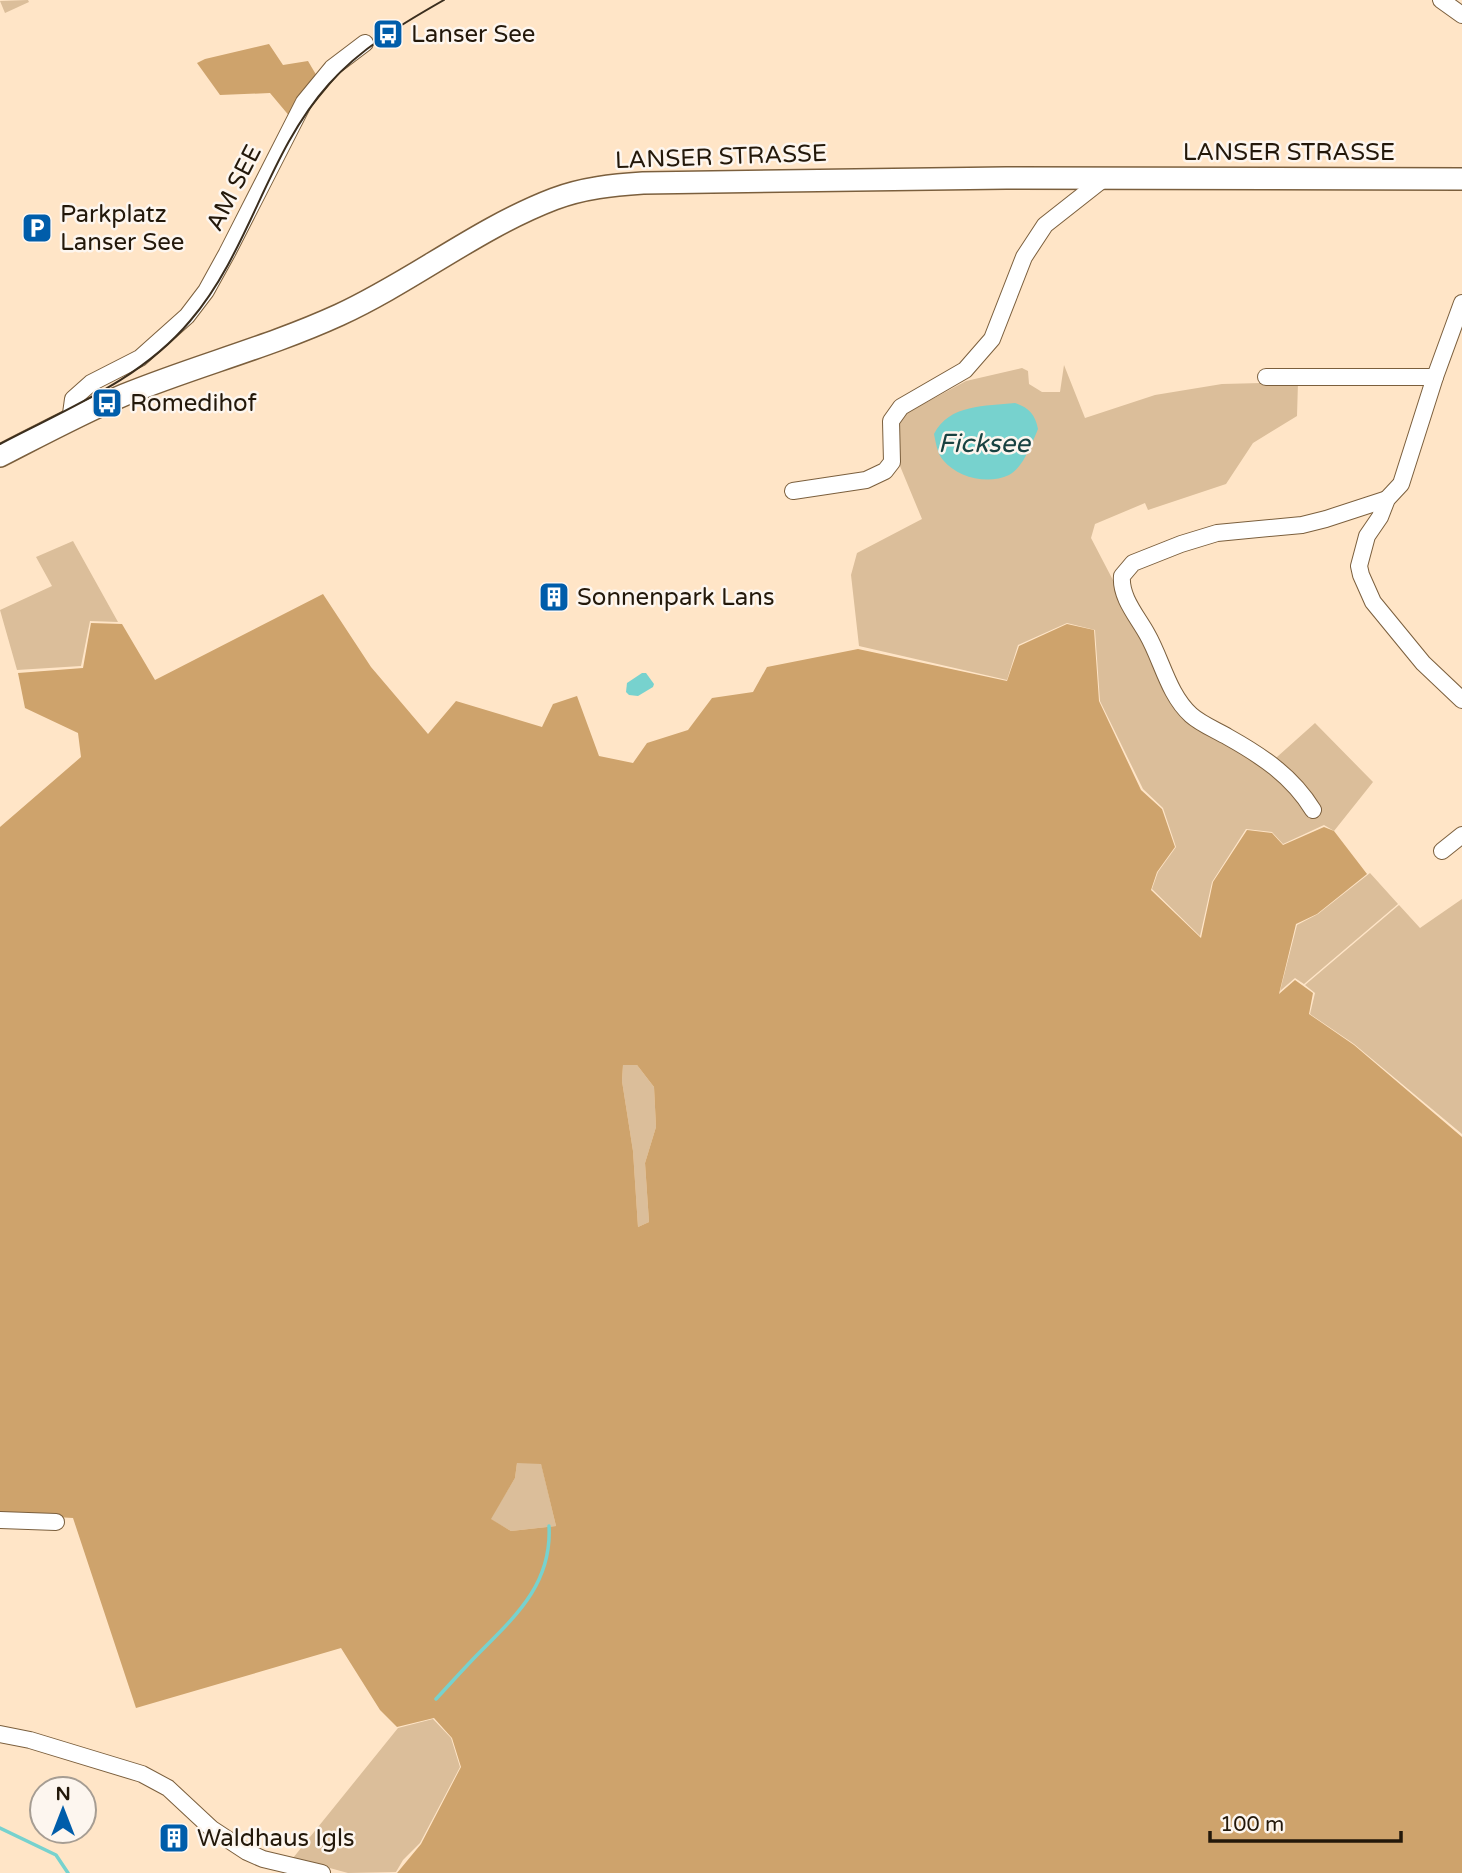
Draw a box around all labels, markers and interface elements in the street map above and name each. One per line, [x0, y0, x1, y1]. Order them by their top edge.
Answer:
bus stop icon: Lanser See [371, 17, 405, 51]
place label: Lanser See [411, 20, 535, 49]
street label: LANSER STRASSE [1183, 138, 1395, 167]
street label: LANSER STRASSE [614, 139, 828, 175]
street label: AM SEE [200, 140, 268, 236]
place label: Parkplatz Lanser See [60, 200, 184, 257]
parking icon: Parkplatz Lanser See [20, 211, 54, 245]
bus stop icon: Romedihof [90, 386, 124, 420]
place label: Romedihof [130, 389, 258, 418]
water label: Ficksee [938, 428, 1031, 459]
building icon: Sonnenpark Lans [537, 580, 571, 614]
place label: Sonnenpark Lans [577, 583, 774, 612]
north arrow [28, 1775, 98, 1845]
text: N [55, 1783, 71, 1805]
scale bar [1210, 1800, 1401, 1844]
text: 100 m [1220, 1812, 1284, 1837]
building icon: Waldhaus Igls [157, 1821, 191, 1855]
place label: Waldhaus Igls [197, 1824, 354, 1853]

